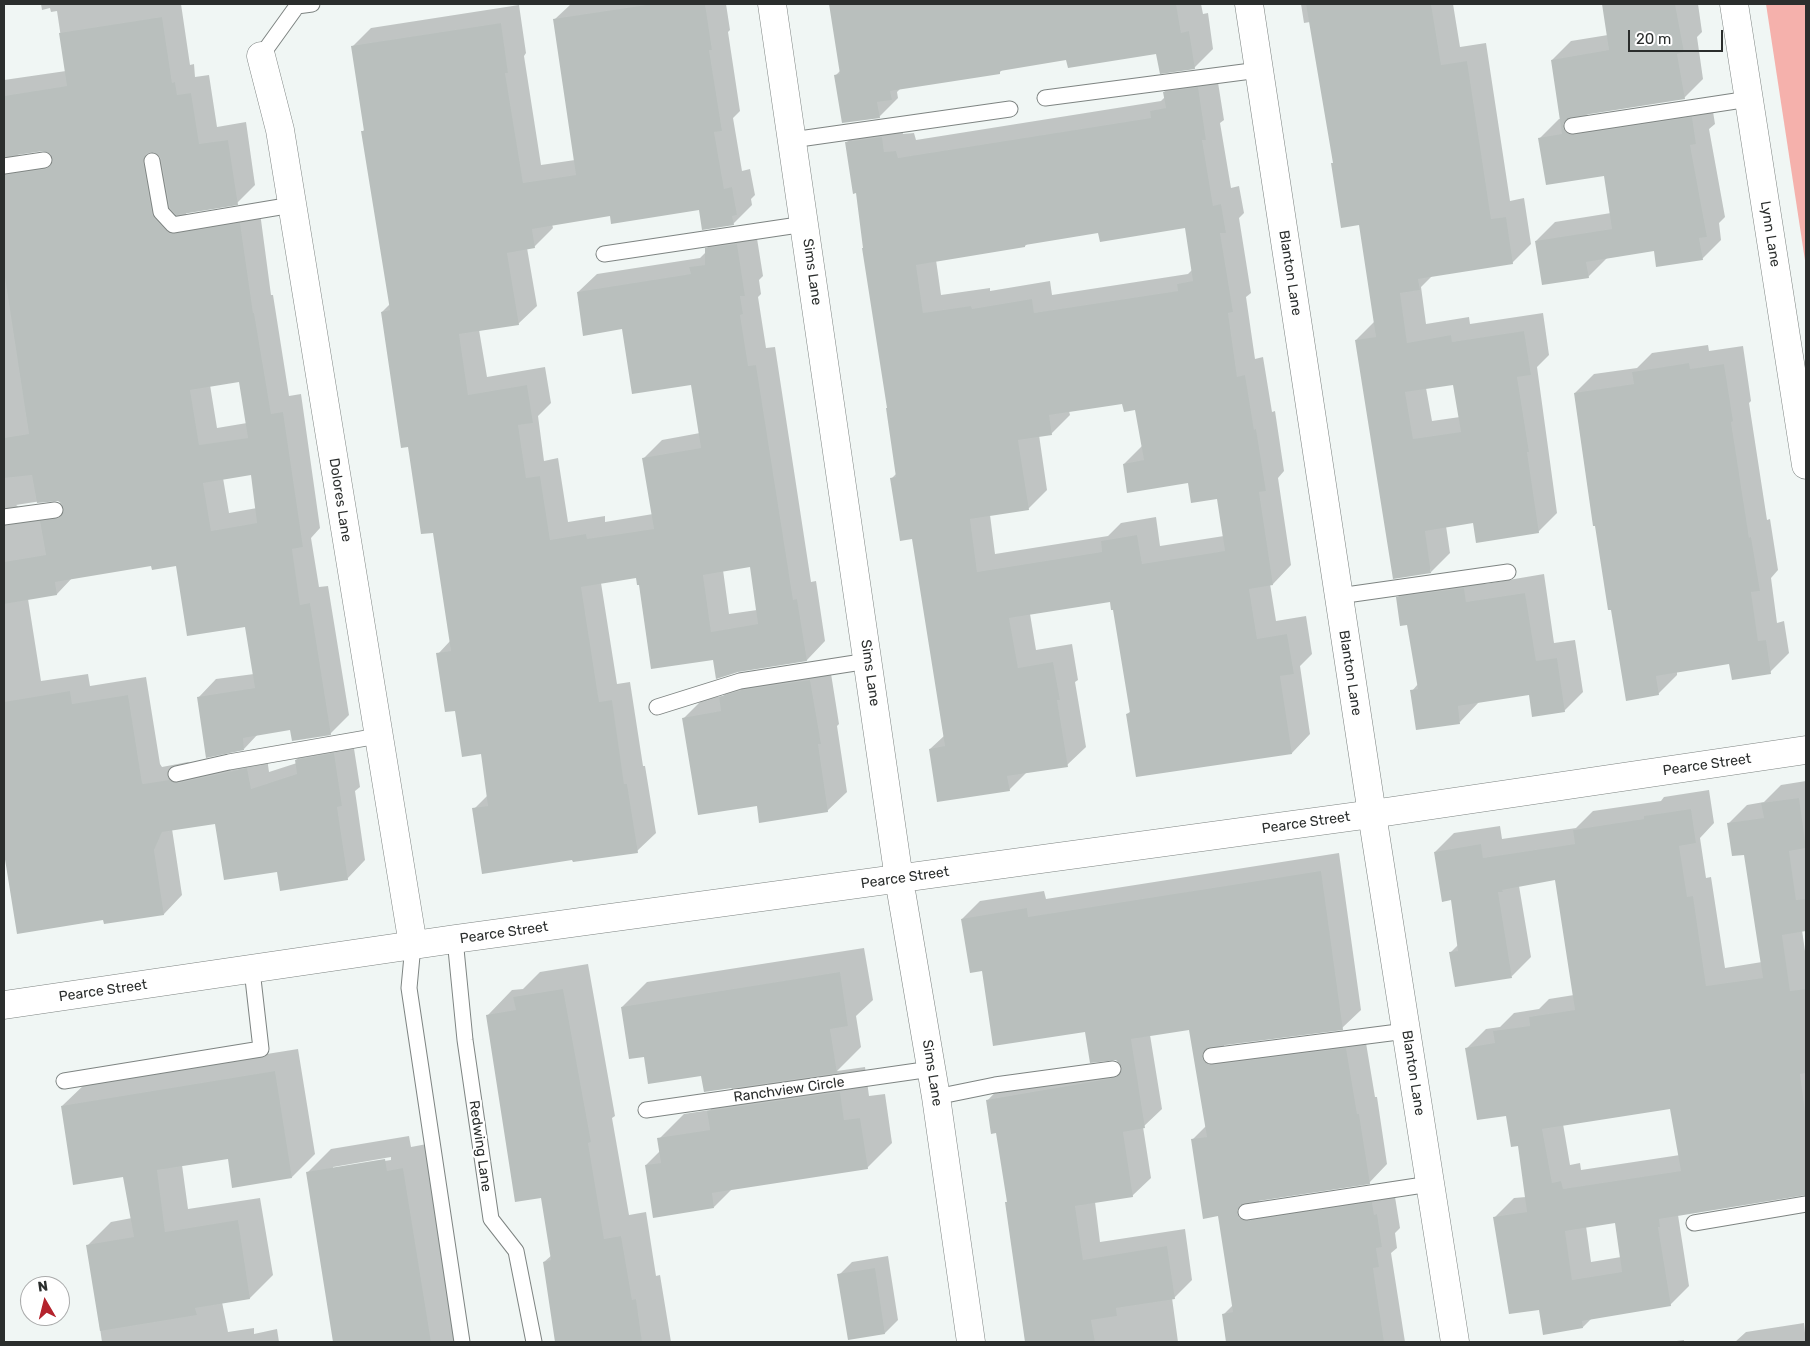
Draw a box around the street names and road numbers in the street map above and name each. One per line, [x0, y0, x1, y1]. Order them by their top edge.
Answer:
street label: Lynn Lane [1756, 200, 1784, 268]
street label: Blanton Lane [1275, 229, 1305, 317]
street label: Sims Lane [799, 238, 825, 306]
street label: Dolores Lane [325, 457, 355, 543]
street label: Blanton Lane [1335, 629, 1365, 717]
street label: Sims Lane [857, 639, 883, 707]
street label: Pearce Street [1662, 750, 1752, 780]
street label: Pearce Street [1261, 808, 1351, 838]
street label: Pearce Street [860, 863, 950, 893]
street label: Pearce Street [459, 918, 549, 948]
street label: Pearce Street [58, 976, 148, 1006]
street label: Blanton Lane [1398, 1029, 1428, 1117]
street label: Sims Lane [918, 1039, 946, 1107]
street label: Ranchview Circle [733, 1074, 845, 1106]
street label: Redwing Lane [465, 1099, 495, 1193]

